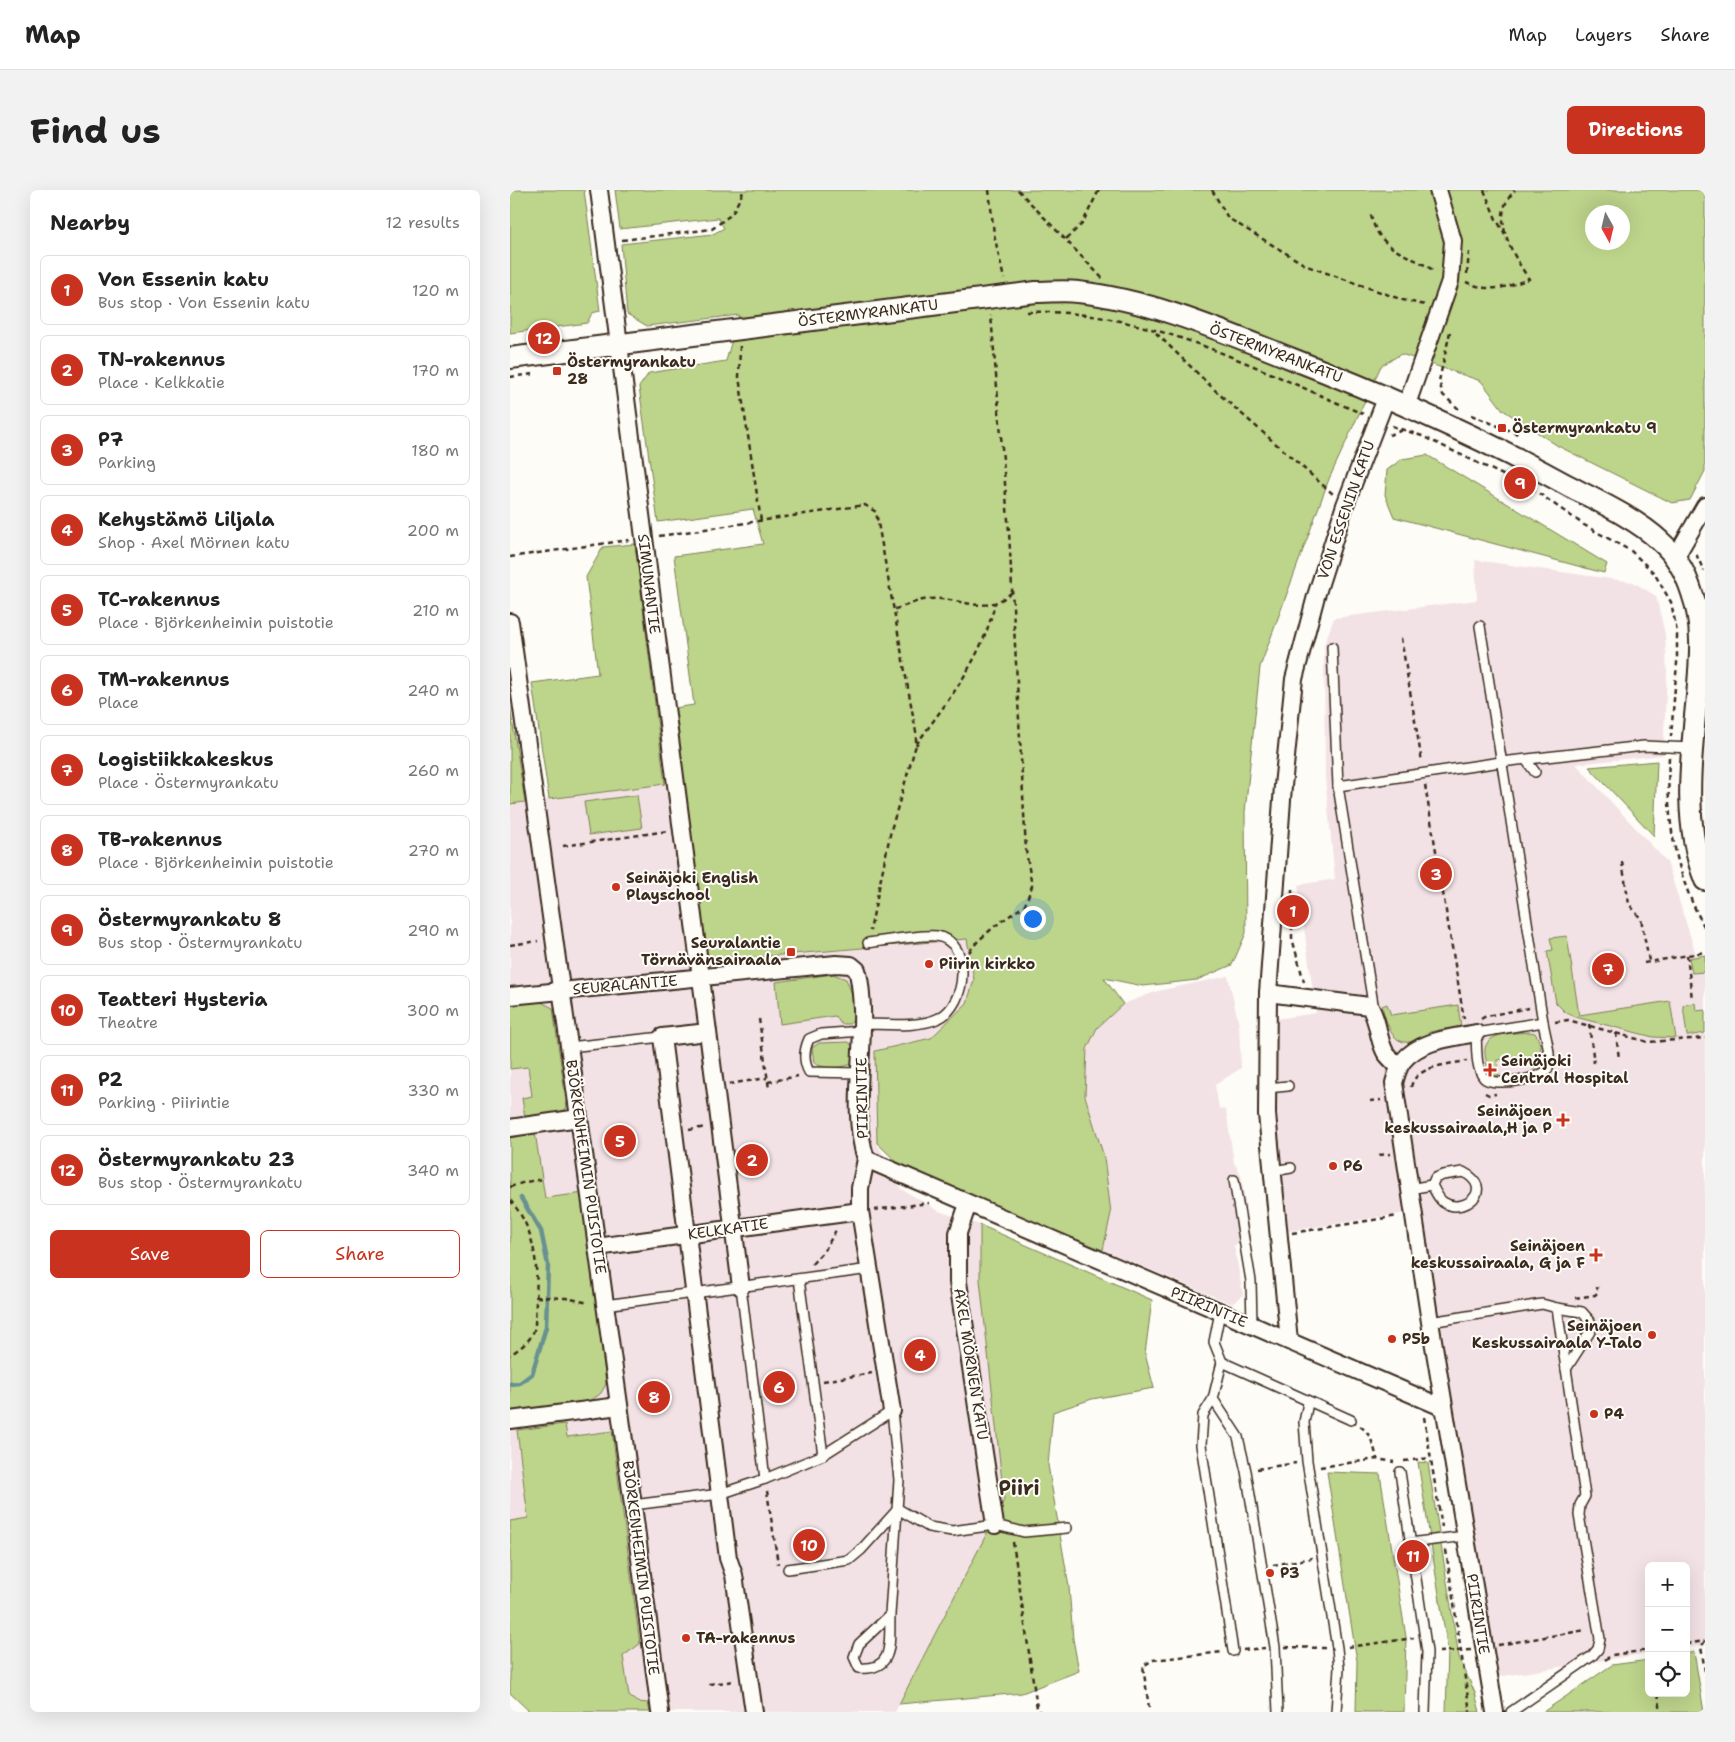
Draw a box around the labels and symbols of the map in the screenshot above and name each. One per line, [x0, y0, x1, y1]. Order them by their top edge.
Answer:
north arrow [1585, 205, 1630, 250]
street label: ÖSTERMYRANKATU [797, 294, 939, 332]
street label: ÖSTERMYRANKATU [1207, 318, 1345, 388]
pin: 12 [528, 319, 560, 357]
place label: Östermyrankatu 28 [567, 352, 696, 389]
marker: Östermyrankatu 28 [551, 365, 563, 377]
place label: Östermyrankatu 9 [1512, 418, 1657, 438]
marker: Östermyrankatu 9 [1496, 422, 1508, 434]
street label: VON ESSENIN KATU [1313, 438, 1379, 582]
pin: 9 [1504, 464, 1536, 502]
street label: SIMUNANTIE [633, 533, 665, 635]
pin: 3 [1420, 855, 1452, 893]
place label: Seinäjoki English Playschool [626, 868, 758, 905]
marker: Seinäjoki English Playschool [610, 881, 622, 893]
pin: 1 [1277, 892, 1309, 930]
your location [1020, 906, 1046, 932]
place label: Seuralantie Törnävänsairaala [641, 933, 782, 970]
marker: Seuralantie Törnävänsairaala [785, 946, 797, 958]
pin: 7 [1592, 950, 1624, 988]
place label: Piirin kirkko [939, 954, 1035, 974]
marker: Piirin kirkko [923, 958, 935, 970]
street label: SEURALANTIE [572, 970, 678, 1000]
place label: Seinäjoki Central Hospital [1501, 1051, 1628, 1088]
street label: PIIRINTIE [851, 1057, 873, 1139]
street label: BJÖRKENHEIMIN PUISTOTIE [561, 1059, 611, 1275]
marker: Seinäjoki Central Hospital [1483, 1063, 1497, 1077]
place label: Seinäjoen keskussairaala,H ja P [1384, 1101, 1552, 1138]
marker: Seinäjoen keskussairaala,H ja P [1556, 1113, 1570, 1127]
pin: 5 [604, 1122, 636, 1160]
pin: 2 [736, 1141, 768, 1179]
place label: P6 [1343, 1156, 1363, 1176]
marker: P6 [1327, 1160, 1339, 1172]
street label: KELKKATIE [686, 1213, 770, 1245]
place label: Seinäjoen keskussairaala, G ja F [1411, 1236, 1585, 1273]
marker: Seinäjoen keskussairaala, G ja F [1589, 1248, 1603, 1262]
street label: PIIRINTIE [1167, 1282, 1251, 1332]
street label: AXEL MÖRNEN KATU [949, 1287, 993, 1441]
place label: Seinäjoen Keskussairaala Y-Talo [1472, 1316, 1642, 1353]
place label: P5b [1402, 1329, 1430, 1349]
marker: Seinäjoen Keskussairaala Y-Talo [1646, 1329, 1658, 1341]
marker: P5b [1386, 1333, 1398, 1345]
pin: 4 [904, 1336, 936, 1374]
pin: 6 [763, 1368, 795, 1406]
pin: 8 [638, 1378, 670, 1416]
place label: P4 [1604, 1404, 1624, 1424]
marker: P4 [1588, 1408, 1600, 1420]
street label: BJÖRKENHEIMIN PUISTOTIE [618, 1459, 664, 1677]
district label: Piiri [998, 1475, 1040, 1501]
pin: 10 [793, 1526, 825, 1564]
pin: 11 [1397, 1537, 1429, 1575]
place label: P3 [1280, 1563, 1299, 1583]
marker: P3 [1264, 1567, 1276, 1579]
street label: PIIRINTIE [1462, 1572, 1494, 1656]
place label: TA-rakennus [696, 1628, 795, 1648]
marker: TA-rakennus [680, 1632, 692, 1644]

